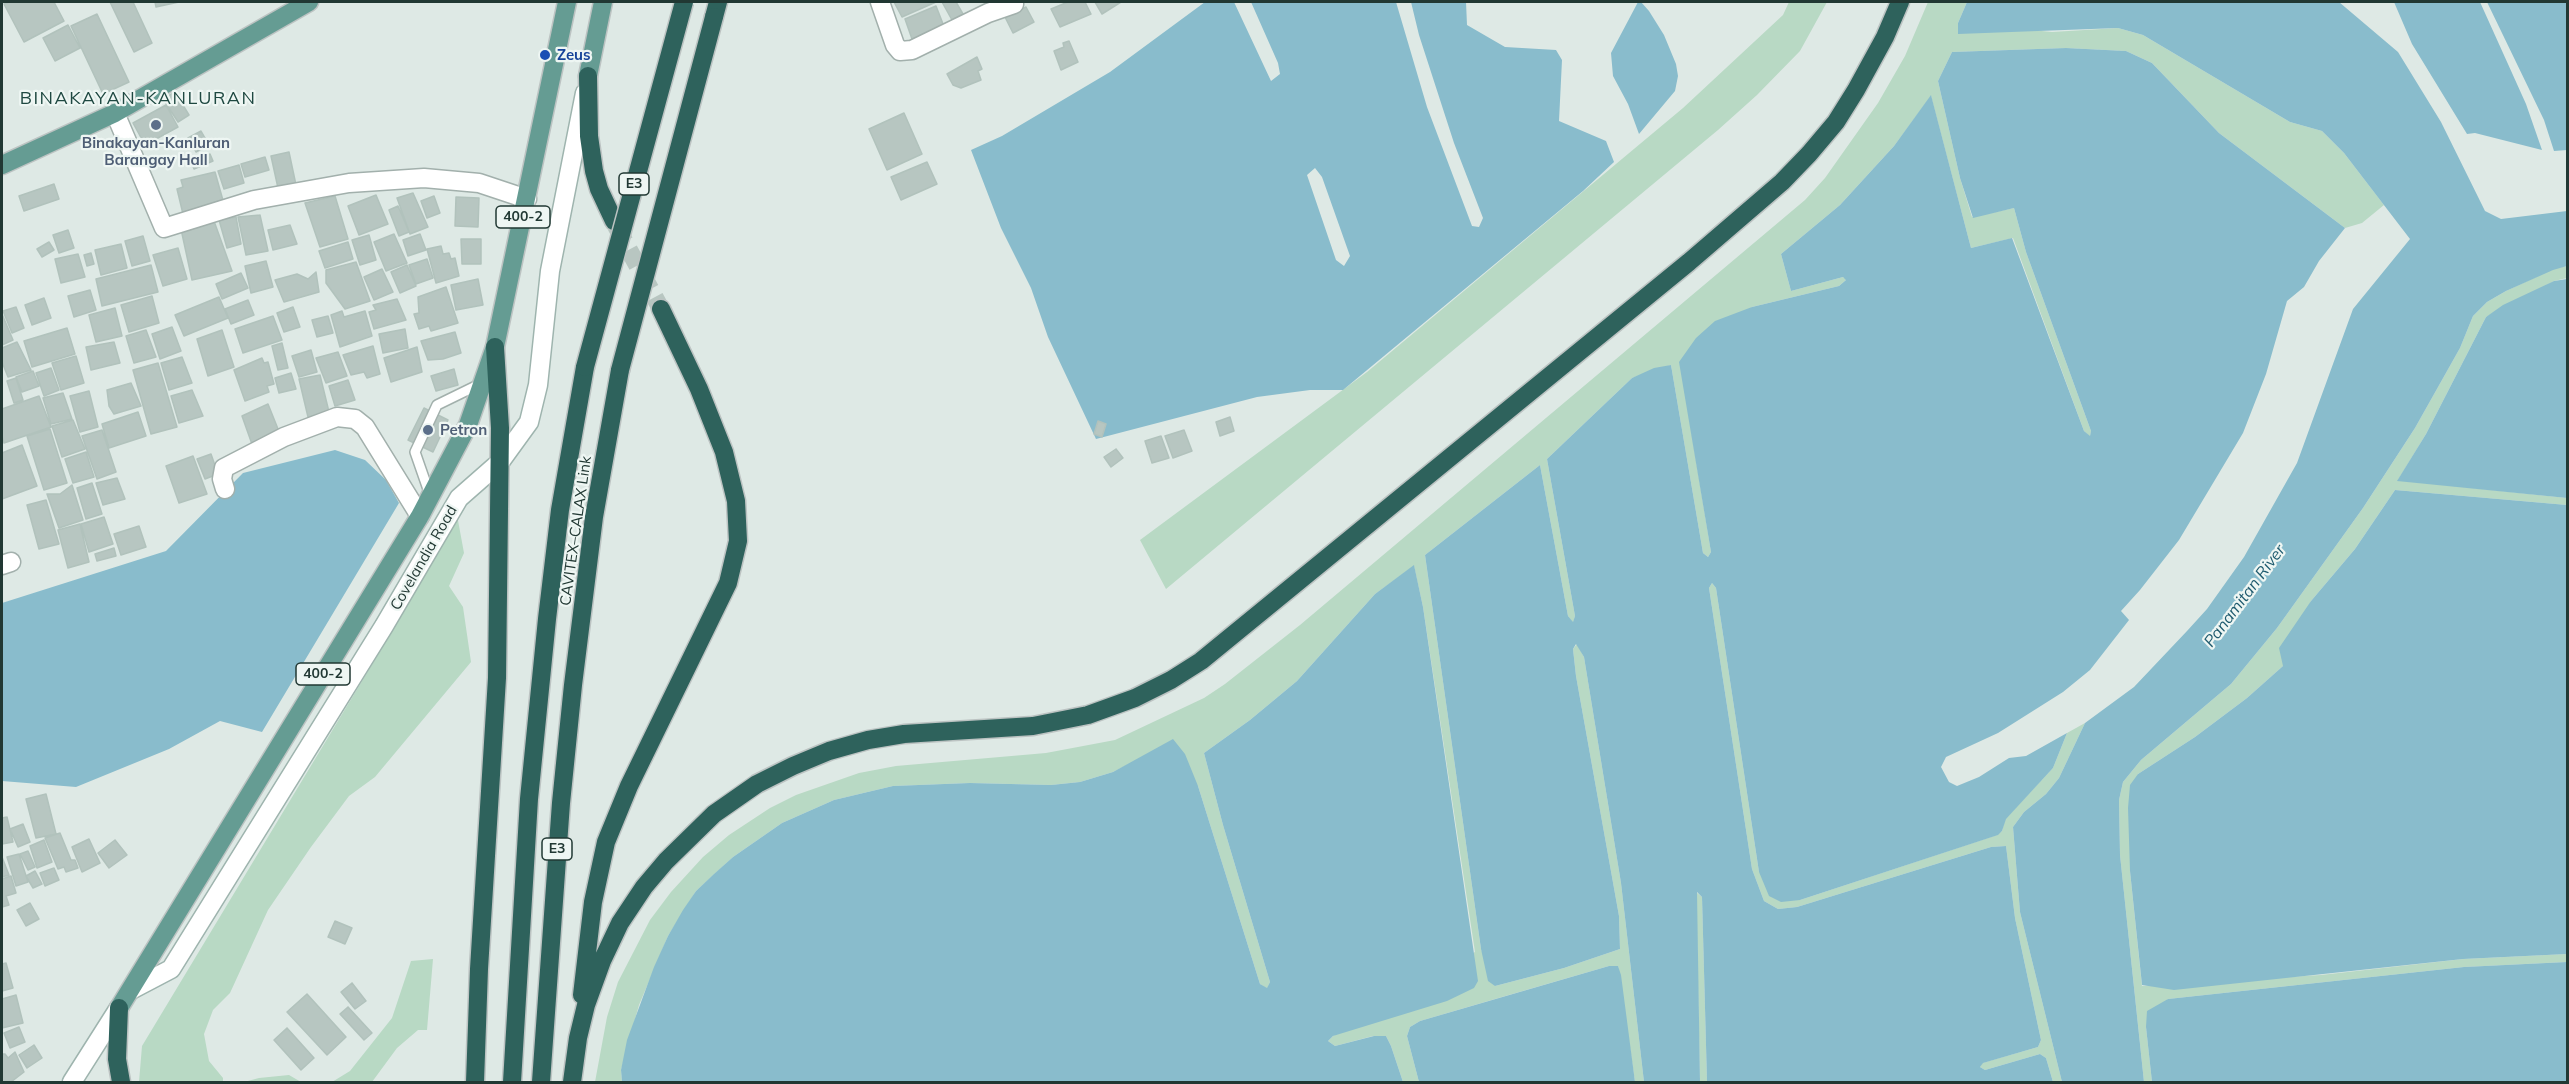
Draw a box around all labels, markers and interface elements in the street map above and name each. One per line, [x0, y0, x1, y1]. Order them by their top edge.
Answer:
place label: Zeus [557, 46, 591, 64]
marker: Zeus [538, 48, 552, 62]
district label: BINAKAYAN-KANLURAN [20, 88, 256, 110]
marker: Binakayan-Kanluran Barangay Hall [149, 118, 163, 132]
place label: Binakayan-Kanluran Barangay Hall [82, 134, 230, 169]
road number: E3 [619, 173, 649, 195]
road number: 400-2 [496, 206, 550, 228]
place label: Petron [440, 421, 487, 439]
marker: Petron [421, 423, 435, 437]
street label: CAVITEX–CALAX Link [557, 455, 595, 607]
street label: Covelandia Road [387, 502, 461, 614]
water label: Panamitan River [2200, 541, 2290, 651]
road number: 400-2 [296, 663, 350, 685]
road number: E3 [542, 838, 572, 860]

